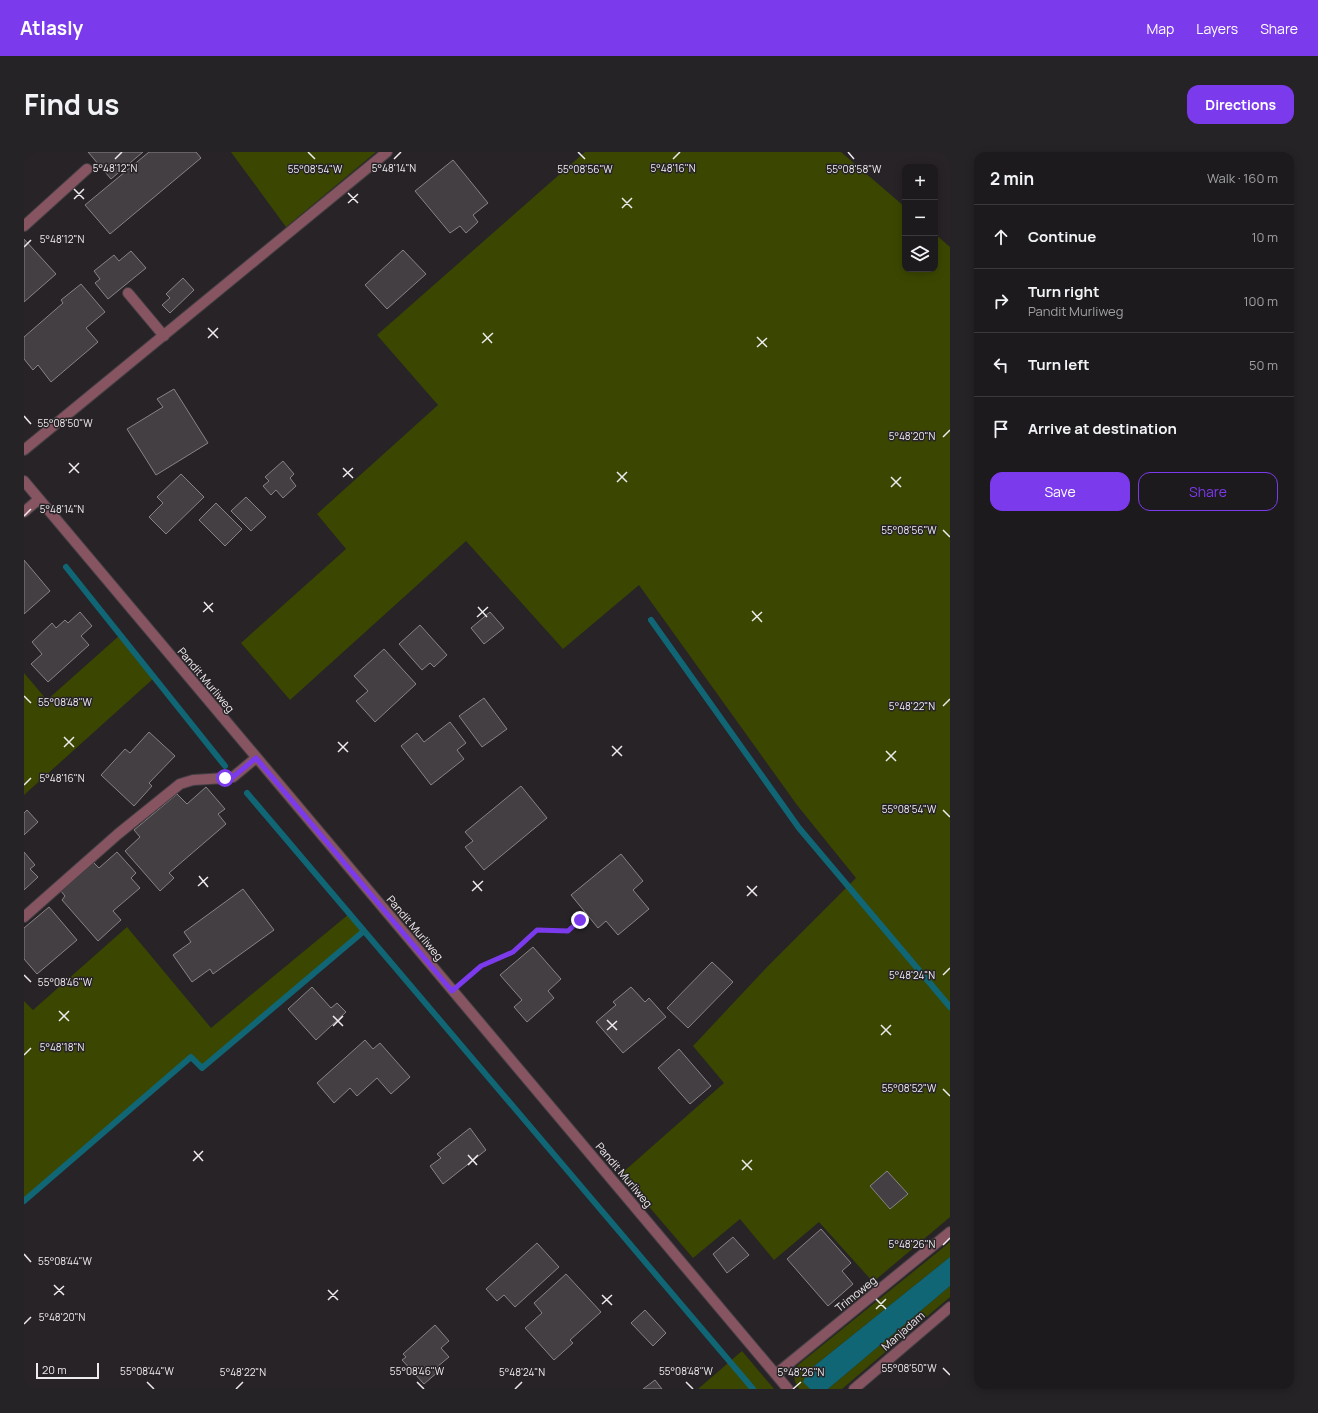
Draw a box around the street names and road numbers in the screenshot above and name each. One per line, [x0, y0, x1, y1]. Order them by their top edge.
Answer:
street label: Pandit Murliweg [175, 644, 238, 715]
street label: Pandit Murliweg [384, 892, 447, 963]
street label: Pandit Murliweg [593, 1139, 656, 1210]
street label: Trimoweg [832, 1272, 880, 1315]
street label: Manjadam [878, 1308, 927, 1354]

